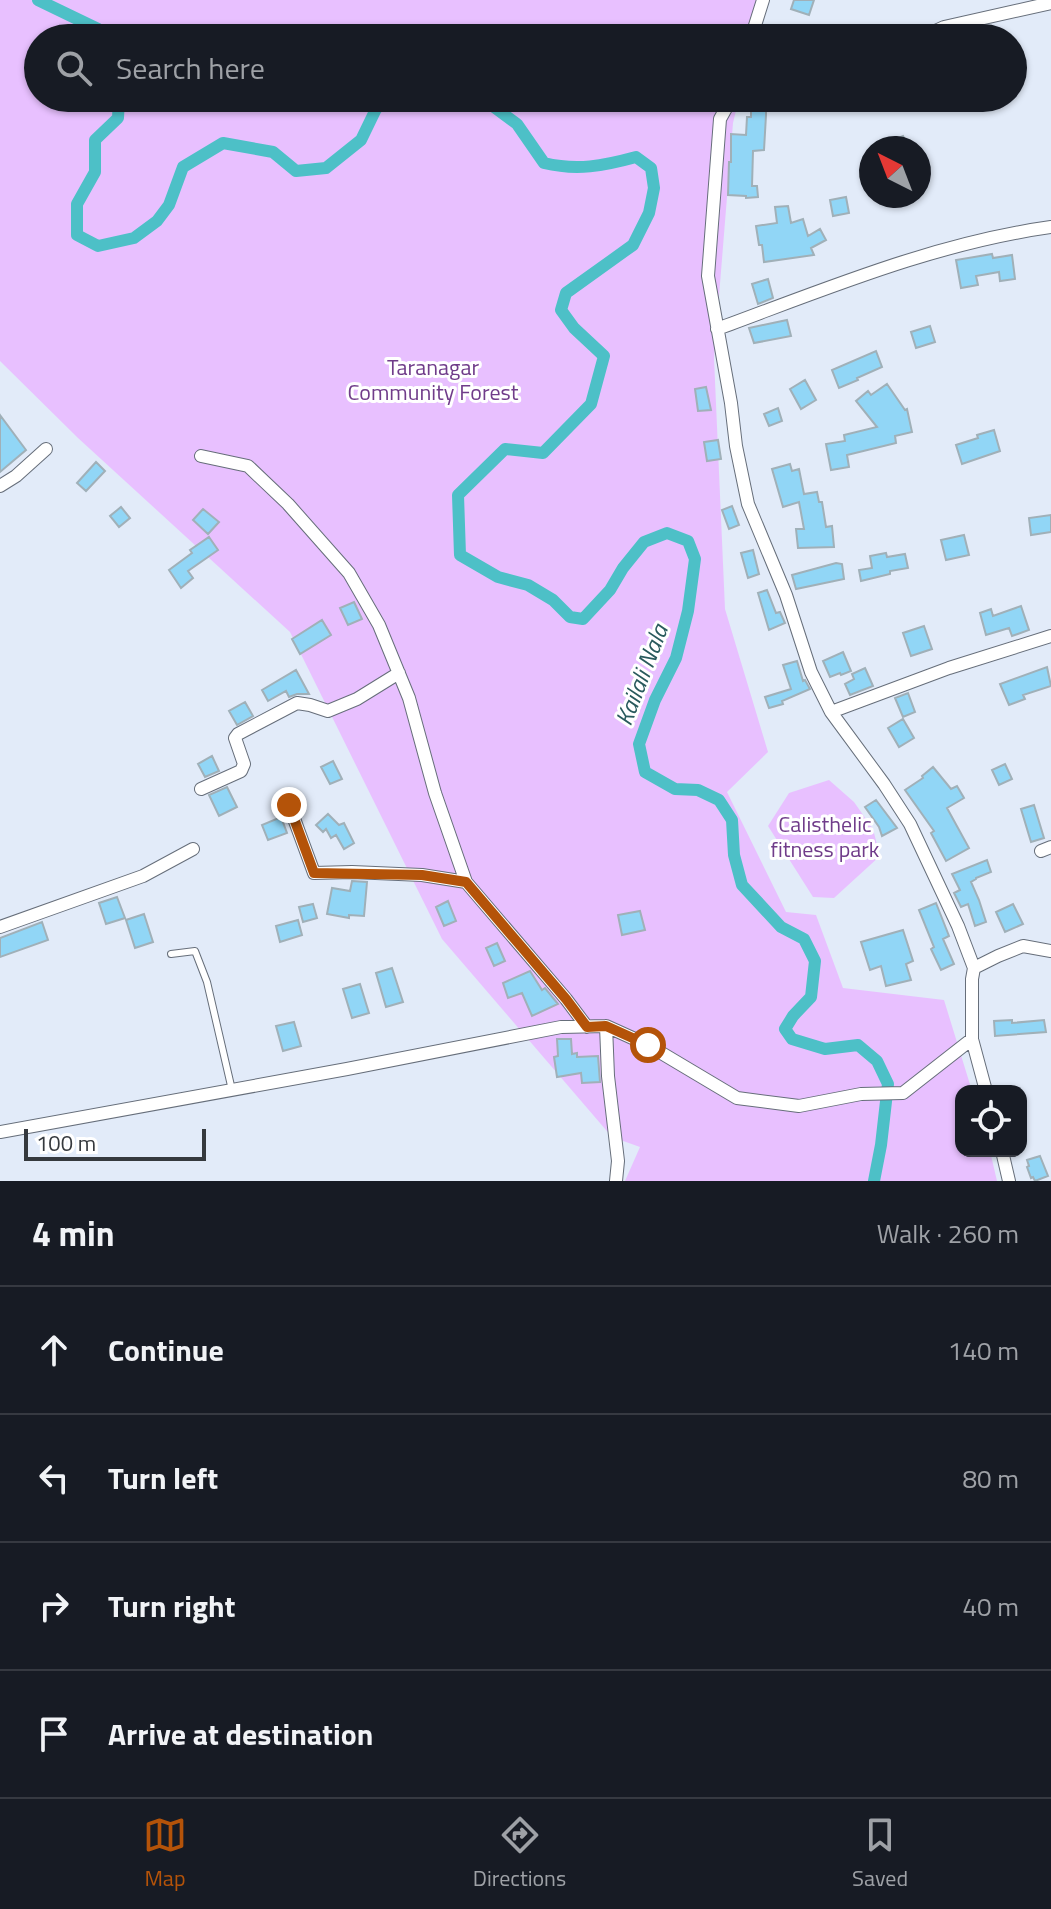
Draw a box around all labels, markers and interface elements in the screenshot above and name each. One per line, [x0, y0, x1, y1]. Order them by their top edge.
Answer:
search box [24, 24, 1027, 112]
text: Search here [116, 45, 265, 91]
icon: search [52, 46, 96, 90]
north arrow [859, 136, 931, 208]
park label: Taranagar Community Forest [348, 350, 519, 409]
water label: Kailali Nala [605, 617, 678, 730]
route end [271, 787, 307, 823]
park label: Calisthelic fitness park [771, 807, 880, 866]
route start [630, 1027, 666, 1063]
map controls [955, 1085, 1027, 1157]
button: locate [955, 1085, 1027, 1157]
scale bar [24, 1125, 206, 1161]
text: 100 m [36, 1126, 96, 1160]
text: 4 min [32, 1207, 115, 1259]
text: Walk · 260 m [877, 1214, 1019, 1253]
text: Continue [108, 1327, 224, 1373]
icon: ahead [32, 1328, 76, 1372]
text: 140 m [948, 1331, 1019, 1370]
text: Turn left [108, 1455, 218, 1501]
icon: left [32, 1456, 76, 1500]
text: 80 m [962, 1459, 1019, 1498]
text: Turn right [108, 1583, 236, 1629]
icon: right [32, 1584, 76, 1628]
text: 40 m [962, 1587, 1019, 1626]
text: Arrive at destination [108, 1711, 373, 1757]
icon: arrive [32, 1712, 76, 1756]
tab: Map [143, 1813, 187, 1895]
tab: Directions [473, 1813, 566, 1895]
tab: Saved [852, 1813, 908, 1895]

